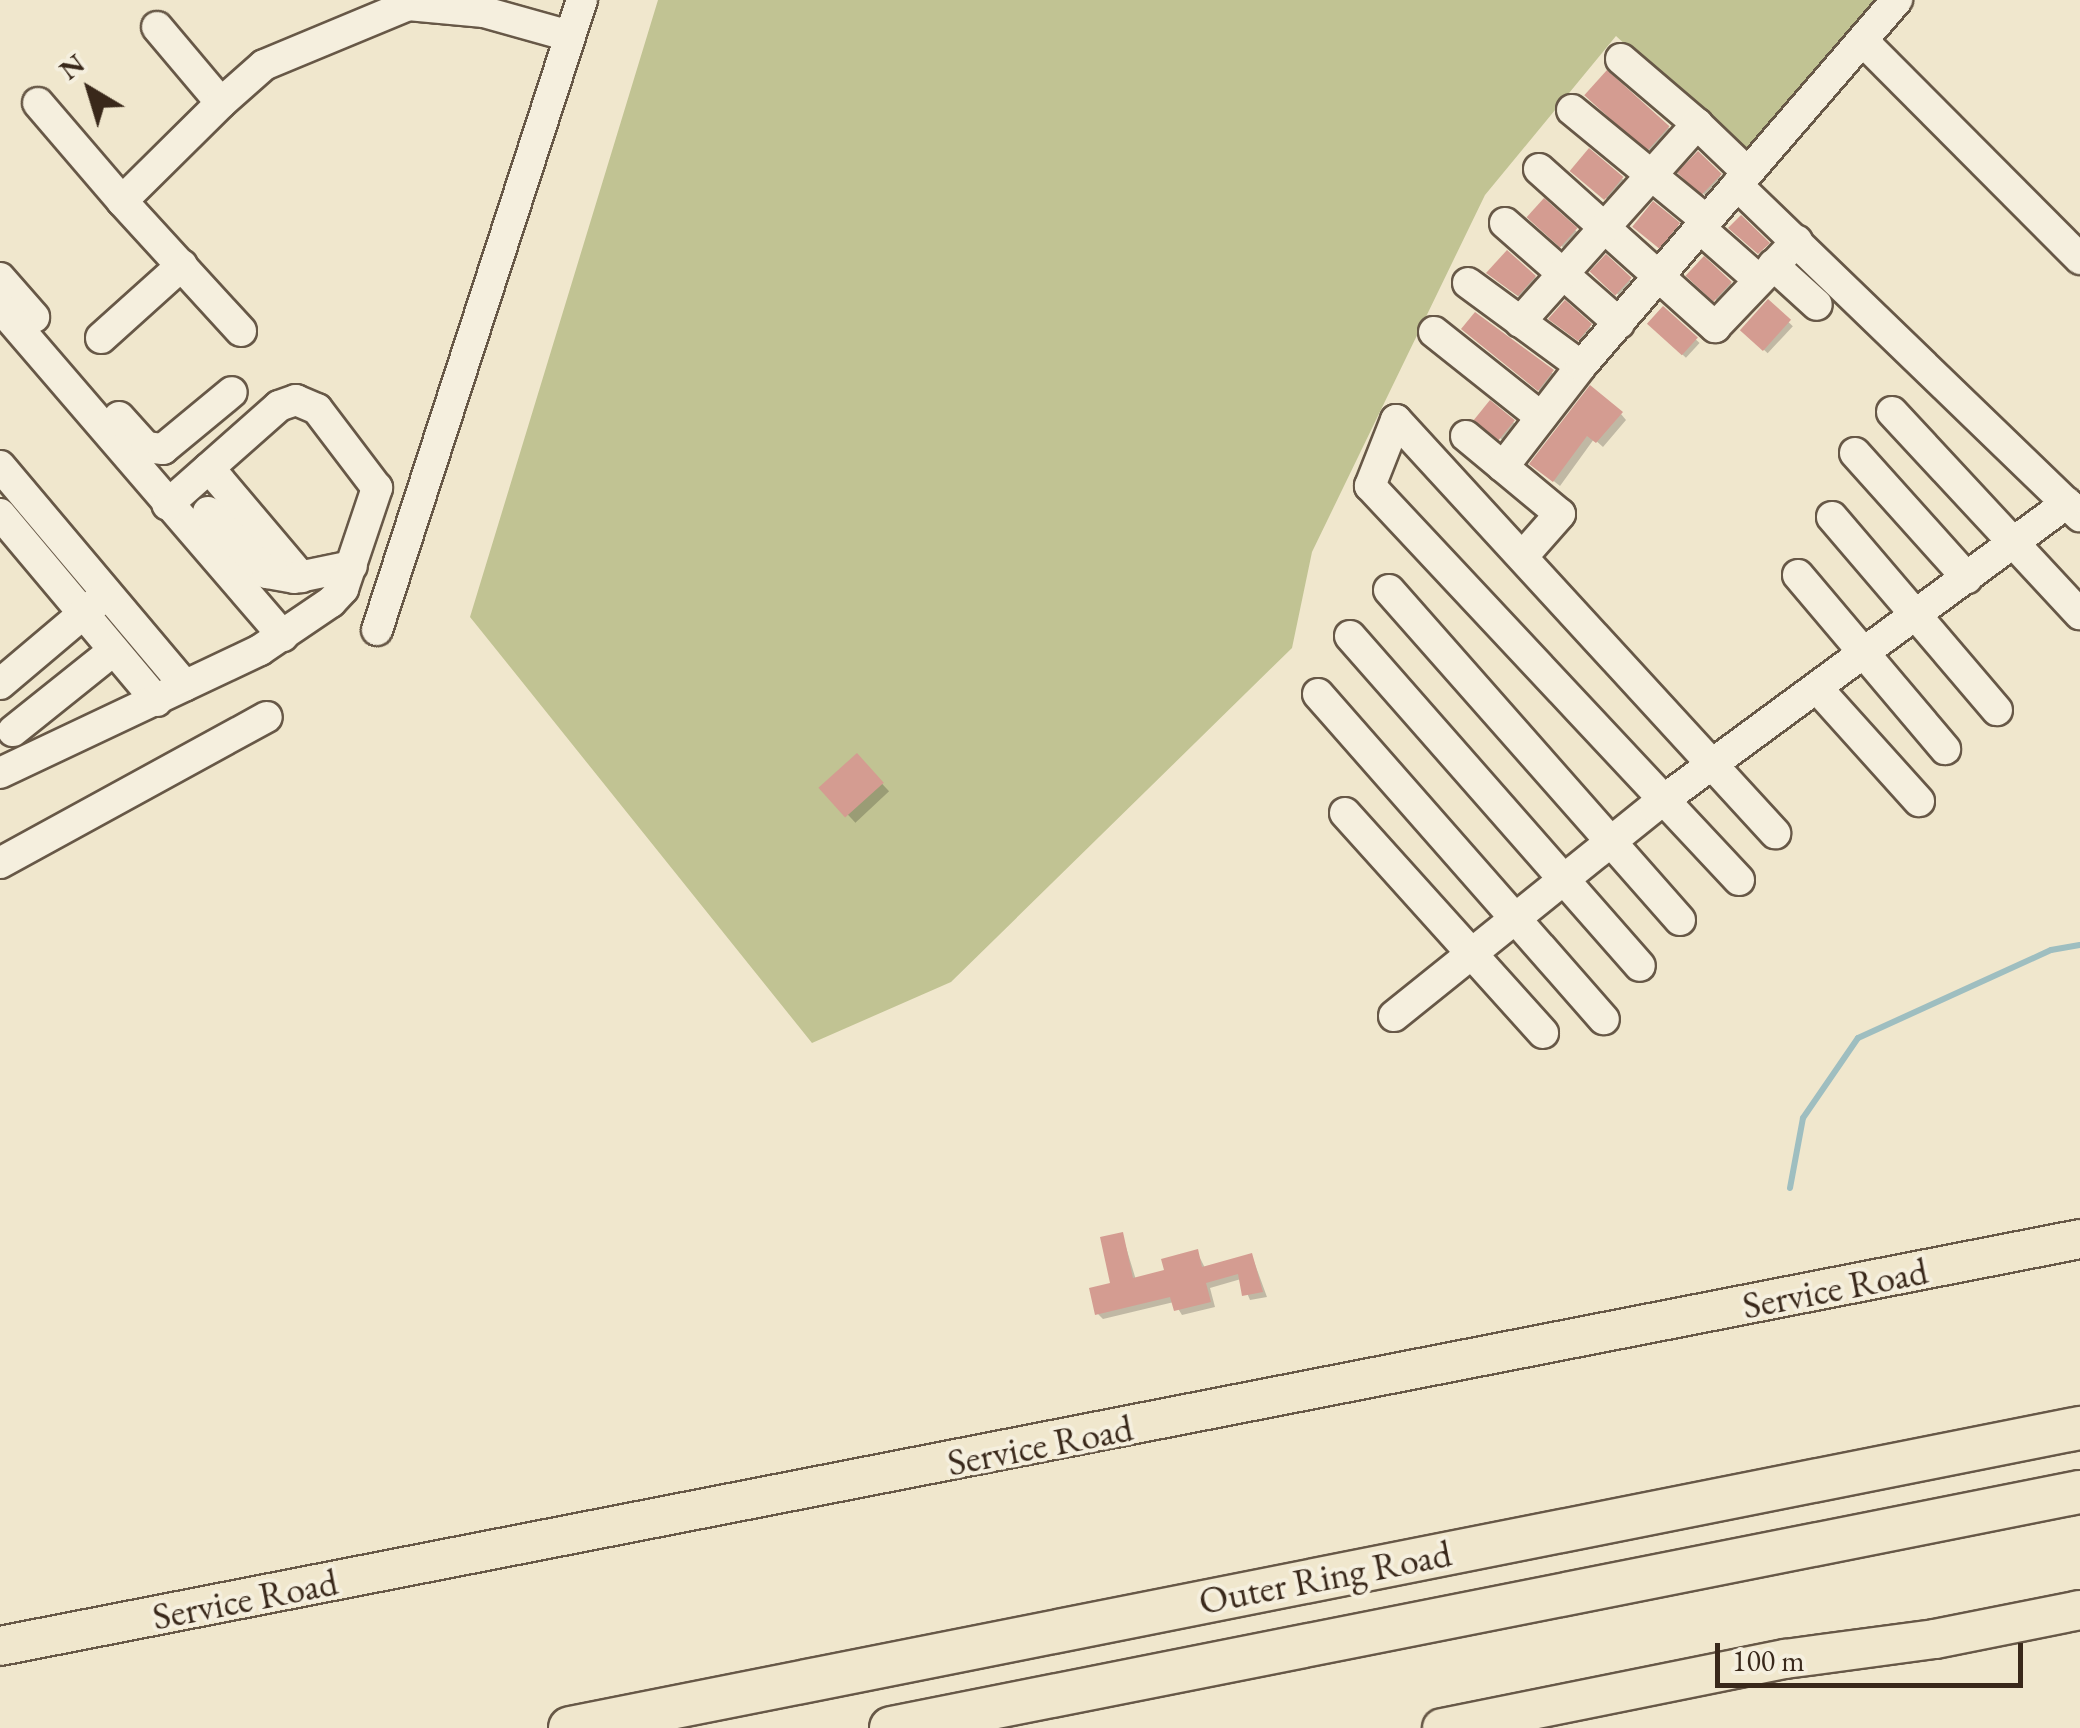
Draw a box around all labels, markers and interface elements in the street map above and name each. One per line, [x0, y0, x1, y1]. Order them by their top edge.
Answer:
north arrow [40, 40, 140, 140]
text: N [52, 45, 92, 88]
street label: Service Road [1738, 1248, 1932, 1328]
street label: Service Road [943, 1405, 1137, 1485]
street label: Outer Ring Road [1195, 1530, 1455, 1624]
street label: Service Road [148, 1559, 342, 1639]
scale bar [1720, 1623, 2028, 1685]
text: 100 m [1732, 1641, 1805, 1680]

